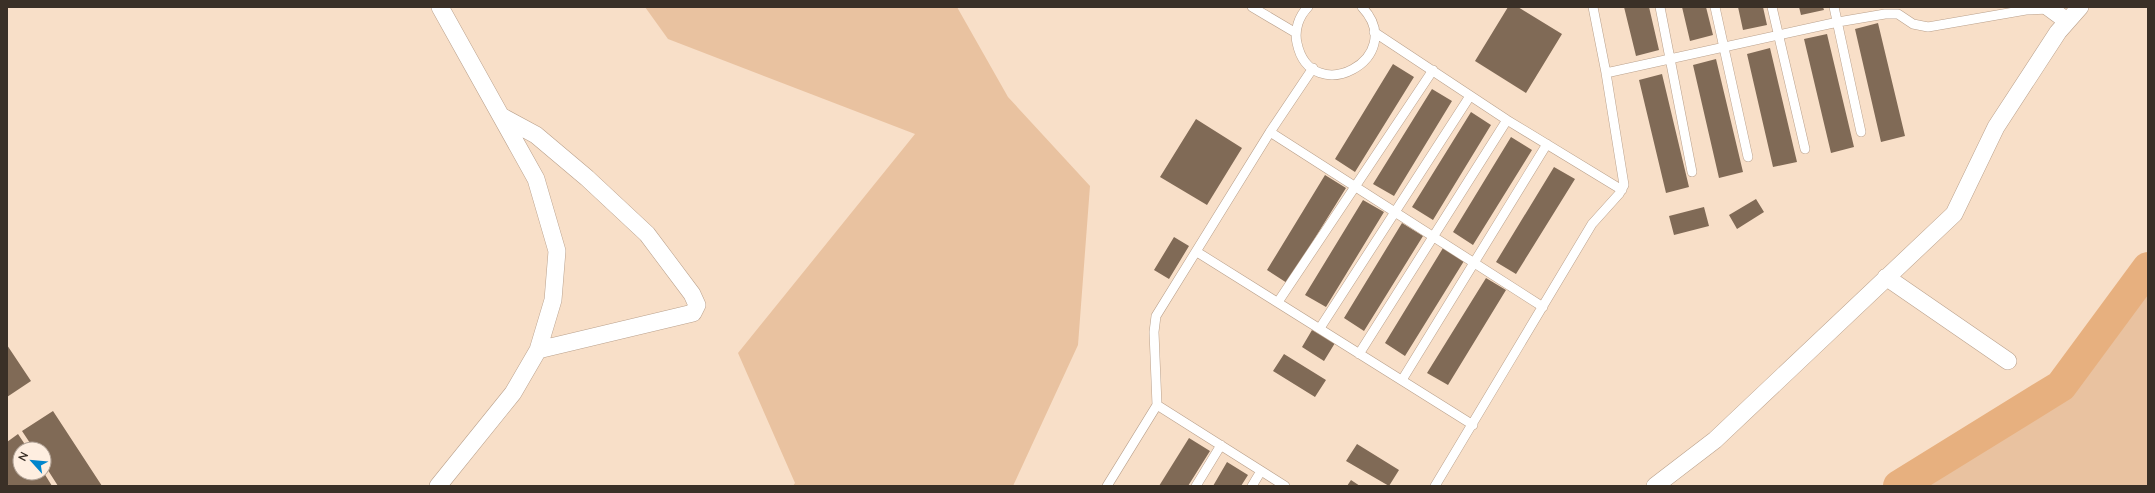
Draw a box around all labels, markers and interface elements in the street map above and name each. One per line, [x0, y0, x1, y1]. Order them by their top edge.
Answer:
north arrow [12, 441, 52, 481]
text: N [15, 450, 30, 463]

